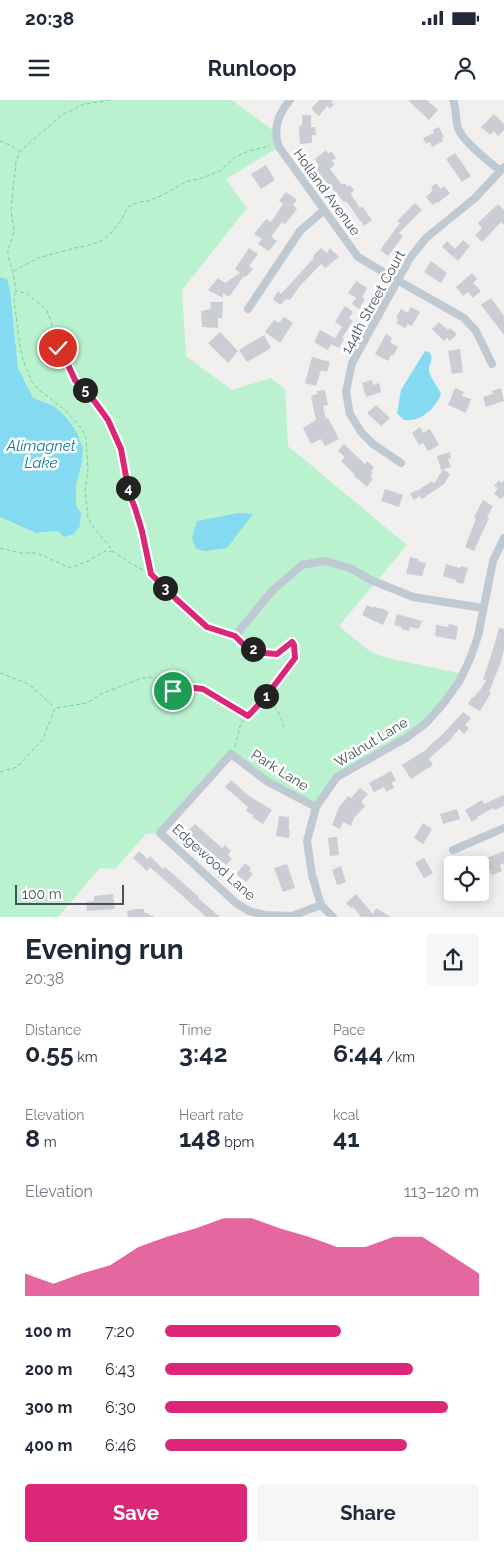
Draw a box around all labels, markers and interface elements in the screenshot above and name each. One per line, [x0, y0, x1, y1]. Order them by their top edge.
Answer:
text: 20:38 [25, 7, 74, 29]
icon: menu [25, 54, 53, 82]
icon: person [451, 54, 479, 82]
text: Runloop [208, 55, 296, 81]
street label: Holland Avenue [290, 146, 364, 238]
street label: 144th Street Court [338, 247, 408, 357]
pin [37, 327, 79, 369]
icon: check [44, 334, 72, 362]
pin: 5 [72, 378, 98, 402]
text: 5 [82, 382, 89, 398]
water label: Alimagnet Lake [5, 437, 76, 472]
pin: 4 [116, 476, 140, 500]
text: 4 [125, 480, 133, 496]
pin: 3 [152, 576, 178, 600]
text: 3 [162, 580, 169, 596]
pin: 2 [240, 636, 266, 662]
text: 2 [250, 641, 257, 657]
pin [152, 670, 194, 712]
icon: arrive [159, 677, 187, 705]
pin: 1 [254, 684, 278, 708]
text: 1 [263, 688, 270, 704]
street label: Walnut Lane [332, 714, 410, 770]
street label: Park Lane [248, 746, 312, 794]
street label: Edgewood Lane [169, 821, 259, 903]
map controls [444, 856, 489, 901]
button: locate [444, 856, 489, 901]
scale bar [15, 882, 124, 905]
text: 100 m [22, 886, 62, 902]
text: Evening run [25, 933, 184, 966]
button: share [427, 934, 479, 986]
text: 20:38 [25, 969, 64, 988]
text: Distance [25, 1022, 81, 1038]
text: Time [179, 1022, 212, 1038]
text: Pace [333, 1022, 365, 1038]
text: 0.55 [25, 1038, 74, 1068]
text: 3:42 [179, 1038, 228, 1068]
text: 6:44 [333, 1038, 383, 1068]
text: km [74, 1049, 98, 1065]
text: /km [383, 1049, 415, 1065]
text: Elevation [25, 1107, 84, 1123]
text: Heart rate [179, 1107, 243, 1123]
text: kcal [333, 1107, 359, 1123]
text: 8 [25, 1123, 40, 1153]
text: 148 [179, 1123, 221, 1153]
text: 41 [333, 1123, 360, 1153]
text: m [40, 1134, 57, 1150]
text: bpm [221, 1134, 254, 1150]
text: Elevation [25, 1182, 93, 1201]
text: 113–120 m [404, 1182, 479, 1201]
text: 100 m [25, 1322, 71, 1341]
text: 7:20 [105, 1322, 135, 1341]
text: 200 m [25, 1360, 72, 1379]
text: 6:43 [105, 1360, 135, 1379]
text: 300 m [25, 1398, 72, 1417]
text: 6:30 [105, 1398, 136, 1417]
text: 400 m [25, 1436, 73, 1455]
text: 6:46 [105, 1436, 136, 1455]
button: Save [25, 1484, 247, 1542]
button: Share [257, 1484, 479, 1542]

